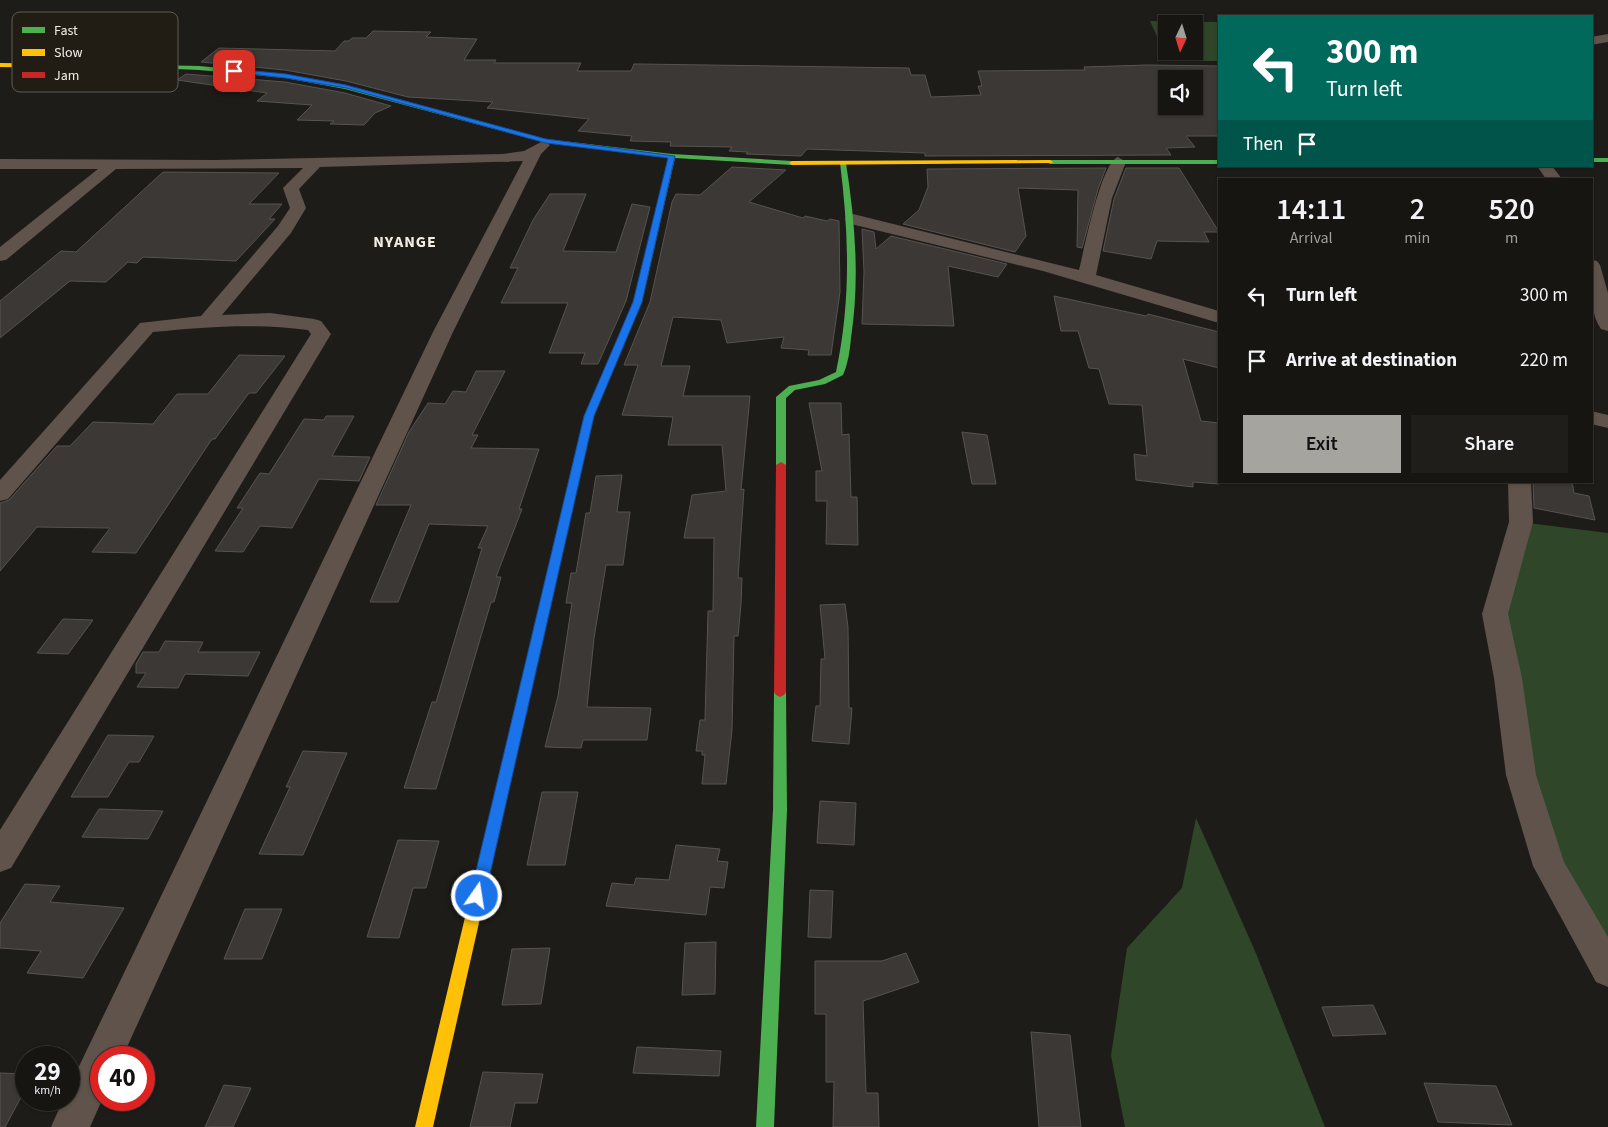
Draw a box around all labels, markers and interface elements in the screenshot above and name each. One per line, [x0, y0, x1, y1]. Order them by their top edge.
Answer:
legend [12, 12, 178, 92]
north arrow [1158, 15, 1202, 60]
map controls [1158, 15, 1203, 115]
text: Fast [54, 21, 78, 41]
text: 300 m [1326, 27, 1418, 77]
icon: left [1243, 35, 1308, 100]
text: Slow [54, 43, 83, 63]
pin [213, 50, 255, 92]
icon: arrive [220, 57, 248, 85]
text: Jam [54, 66, 79, 86]
button: sound [1158, 70, 1203, 115]
text: Turn left [1326, 73, 1402, 105]
icon: arrive [1293, 130, 1321, 158]
text: Then [1243, 131, 1283, 158]
text: 14:11 [1276, 188, 1346, 231]
text: 2 [1410, 188, 1425, 231]
text: 520 [1489, 188, 1535, 231]
text: Arrival [1290, 227, 1333, 249]
text: min [1404, 227, 1430, 249]
text: m [1505, 227, 1518, 249]
district label: NYANGE [373, 231, 437, 253]
icon: left [1243, 282, 1271, 310]
text: Turn left [1286, 282, 1357, 309]
text: 300 m [1520, 282, 1568, 309]
icon: arrive [1243, 347, 1271, 375]
text: Arrive at destination [1286, 347, 1457, 374]
text: 220 m [1520, 347, 1568, 374]
button: Exit [1243, 415, 1401, 473]
button: Share [1411, 415, 1568, 473]
position arrow [450, 869, 502, 921]
speed limit sign: 40 [90, 1046, 155, 1111]
text: 29 [34, 1054, 61, 1090]
text: km/h [34, 1082, 61, 1099]

